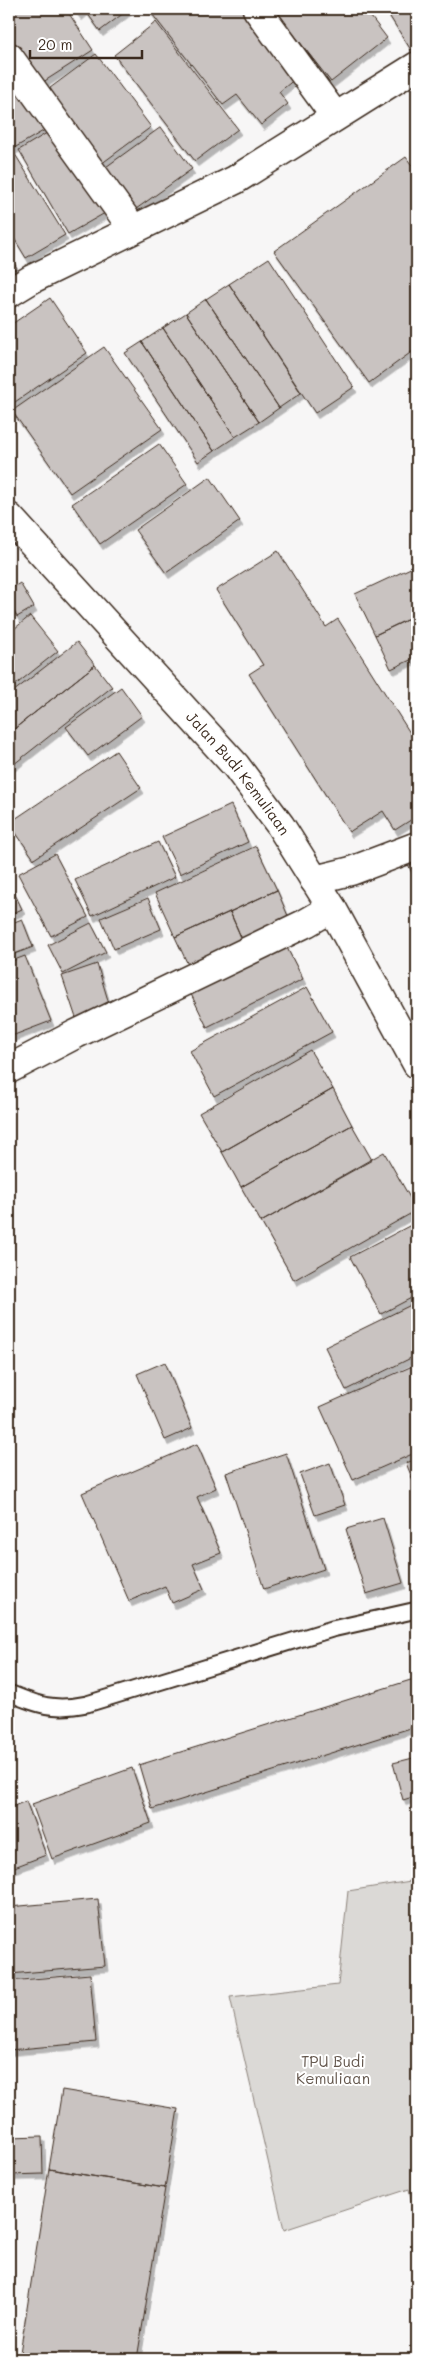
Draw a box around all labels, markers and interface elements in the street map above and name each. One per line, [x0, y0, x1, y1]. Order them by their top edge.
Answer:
scale bar [30, 28, 142, 60]
text: 20 m [38, 34, 72, 54]
street label: Jalan Budi Kemuliaan [182, 707, 295, 839]
park label: TPU Budi Kemuliaan [296, 2051, 370, 2088]

